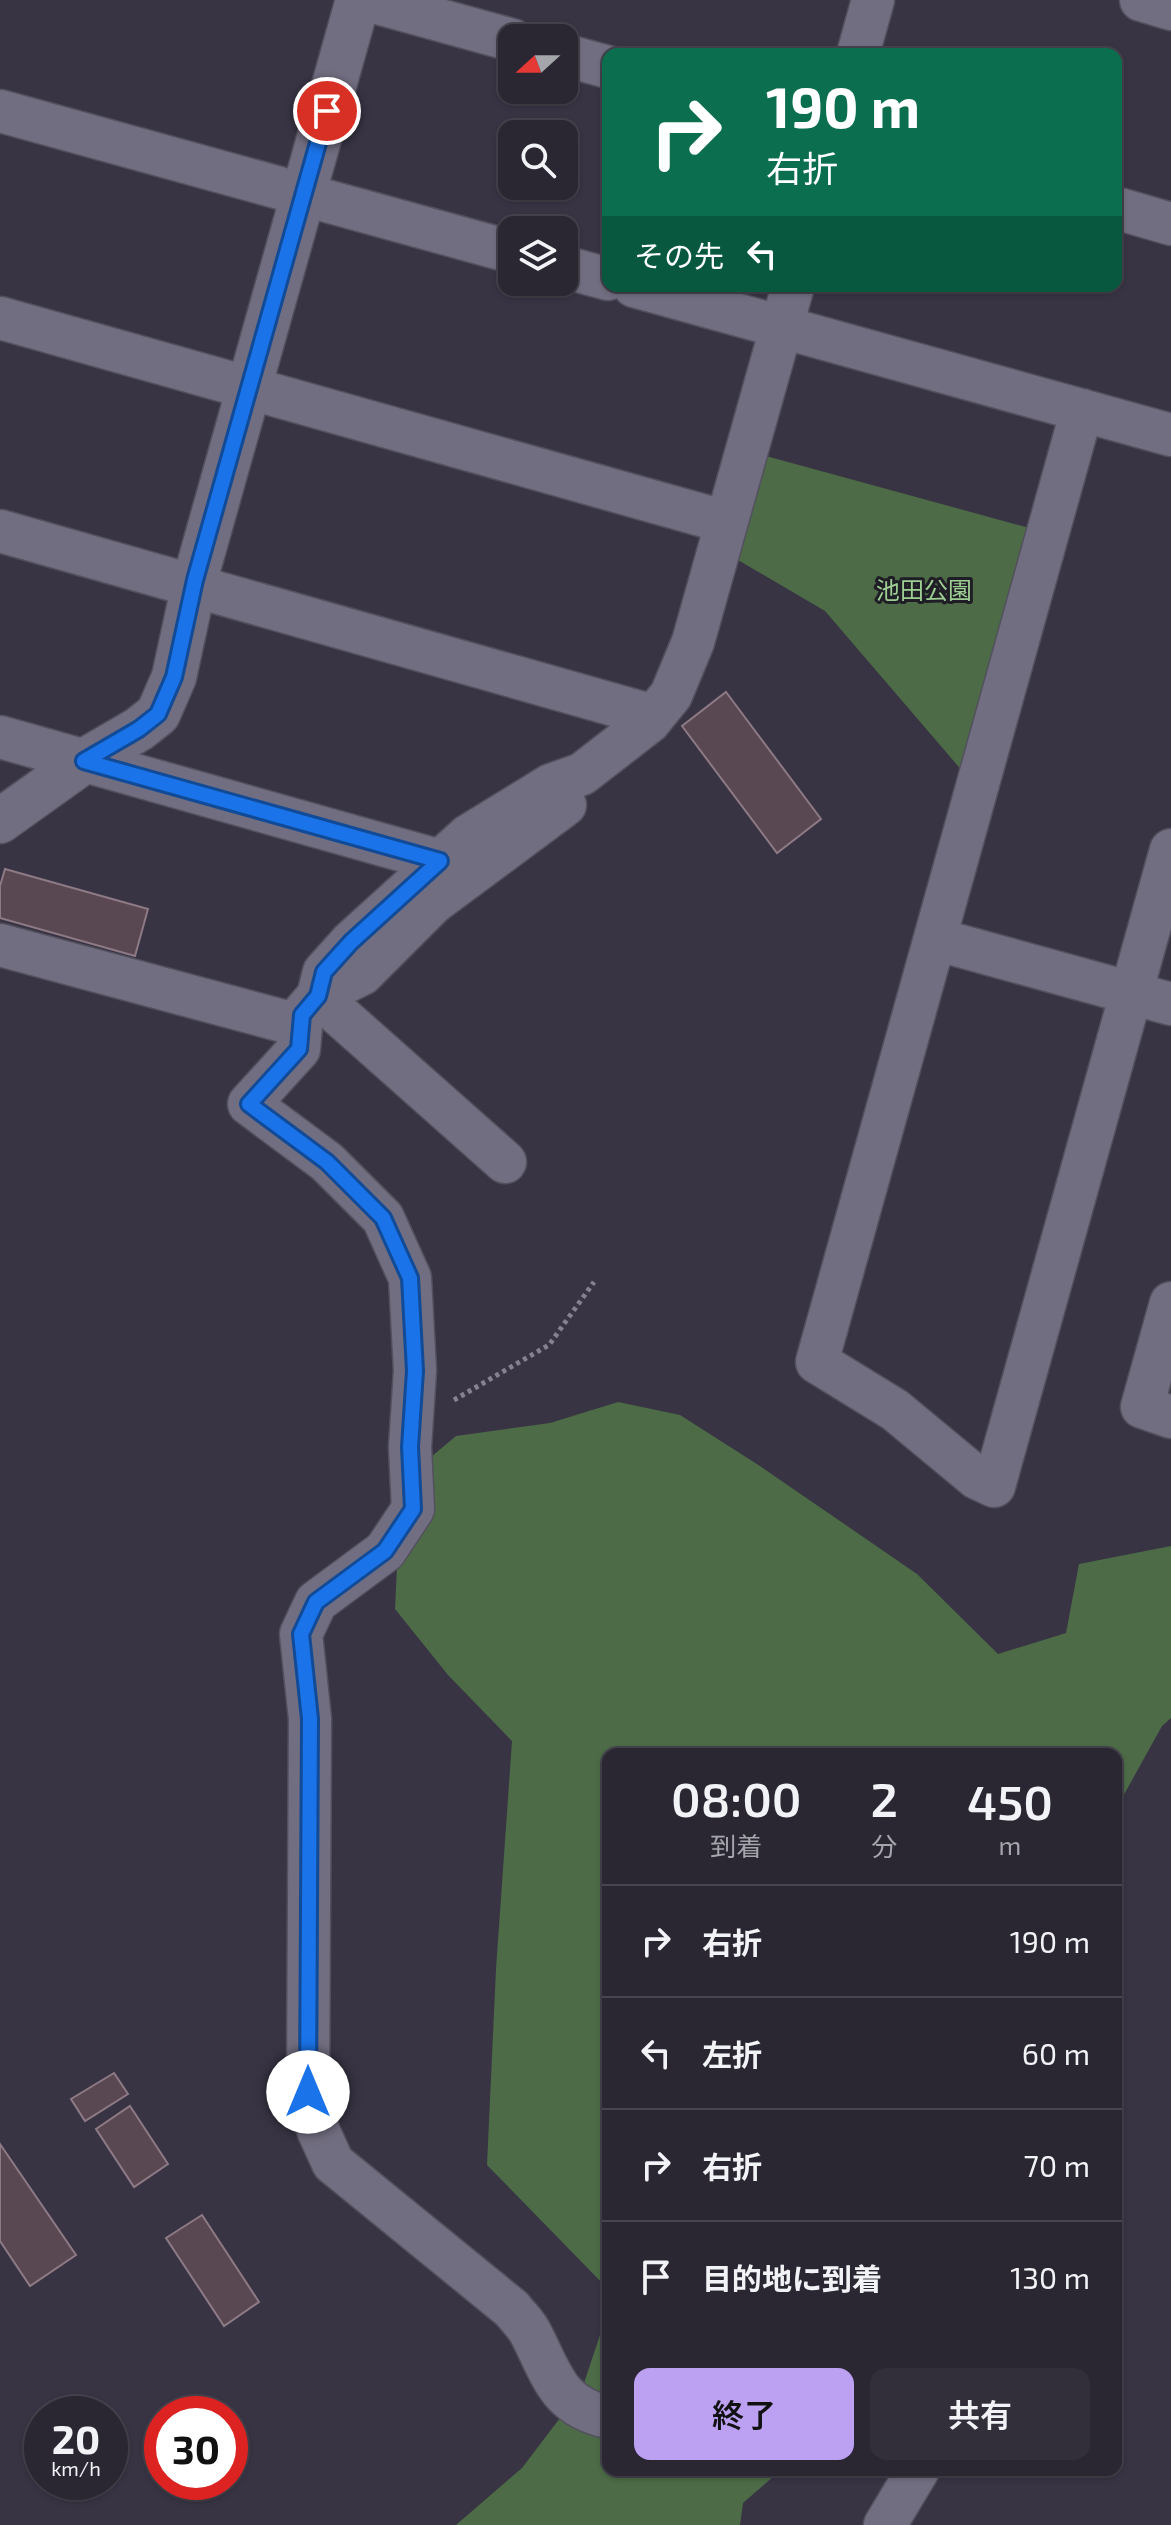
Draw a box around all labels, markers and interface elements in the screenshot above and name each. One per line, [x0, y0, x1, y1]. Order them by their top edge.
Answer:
north arrow [498, 24, 578, 104]
map controls [498, 24, 578, 296]
text: 190 m [766, 72, 920, 139]
pin [293, 77, 361, 145]
icon: right [634, 80, 738, 184]
icon: arrive [305, 89, 349, 133]
button: search [498, 120, 578, 200]
text: 右折 [766, 146, 838, 189]
button: layers [498, 216, 578, 296]
icon: left [740, 232, 784, 276]
text: その先 [634, 237, 724, 273]
park label: 池田公園 [876, 575, 972, 604]
text: 08:00 [671, 1769, 802, 1827]
text: 2 [871, 1769, 898, 1827]
text: 450 [967, 1772, 1053, 1830]
text: m [999, 1829, 1021, 1860]
text: 到着 [710, 1830, 762, 1861]
text: 分 [871, 1830, 897, 1861]
icon: right [634, 1919, 678, 1963]
text: 190 m [1010, 1923, 1090, 1959]
text: 右折 [702, 1924, 762, 1960]
icon: left [634, 2031, 678, 2075]
text: 60 m [1022, 2035, 1090, 2071]
text: 左折 [702, 2036, 762, 2072]
position arrow [266, 2050, 350, 2134]
icon: right [634, 2143, 678, 2187]
text: 70 m [1024, 2147, 1090, 2183]
text: 右折 [702, 2148, 762, 2184]
icon: arrive [634, 2255, 678, 2299]
text: 130 m [1010, 2259, 1090, 2295]
text: 目的地に到着 [702, 2260, 882, 2296]
button: 終了 [634, 2368, 854, 2460]
button: 共有 [870, 2368, 1090, 2460]
speed limit sign: 30 [144, 2396, 248, 2500]
text: 20 [52, 2414, 100, 2462]
text: km/h [51, 2456, 101, 2480]

